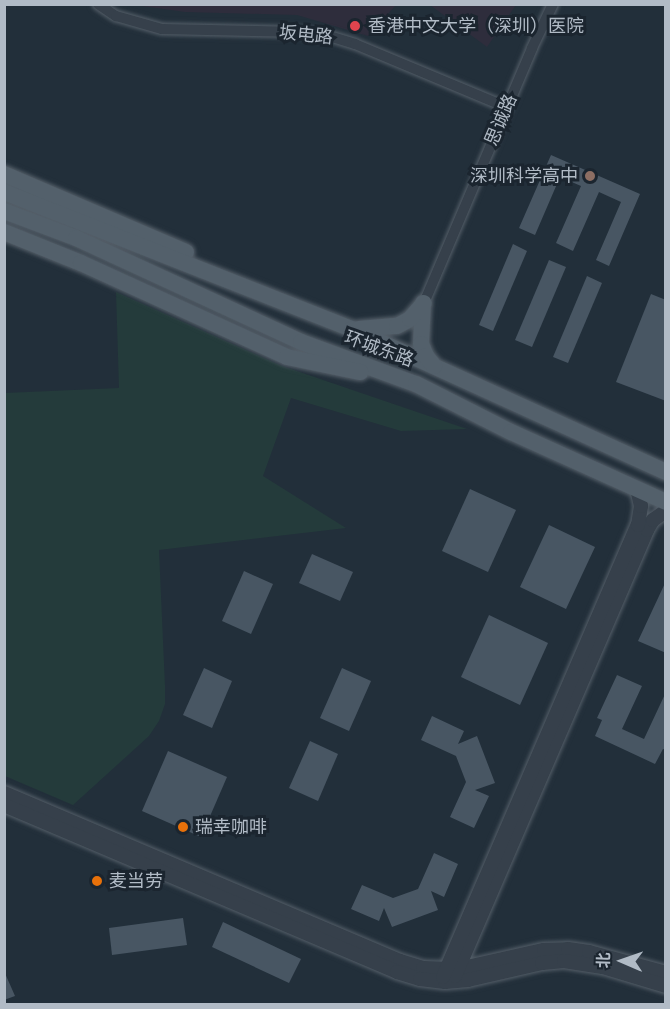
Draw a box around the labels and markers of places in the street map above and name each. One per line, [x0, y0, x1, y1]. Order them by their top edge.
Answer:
place label: 香港中文大学（深圳）医院 [368, 15, 584, 37]
marker: 香港中文大学（深圳）医院 [346, 17, 364, 35]
place label: 深圳科学高中 [470, 165, 578, 187]
marker: 深圳科学高中 [583, 169, 597, 183]
place label: 瑞幸咖啡 [195, 816, 267, 838]
marker: 瑞幸咖啡 [176, 820, 190, 834]
place label: 麦当劳 [109, 870, 163, 892]
marker: 麦当劳 [90, 874, 104, 888]

